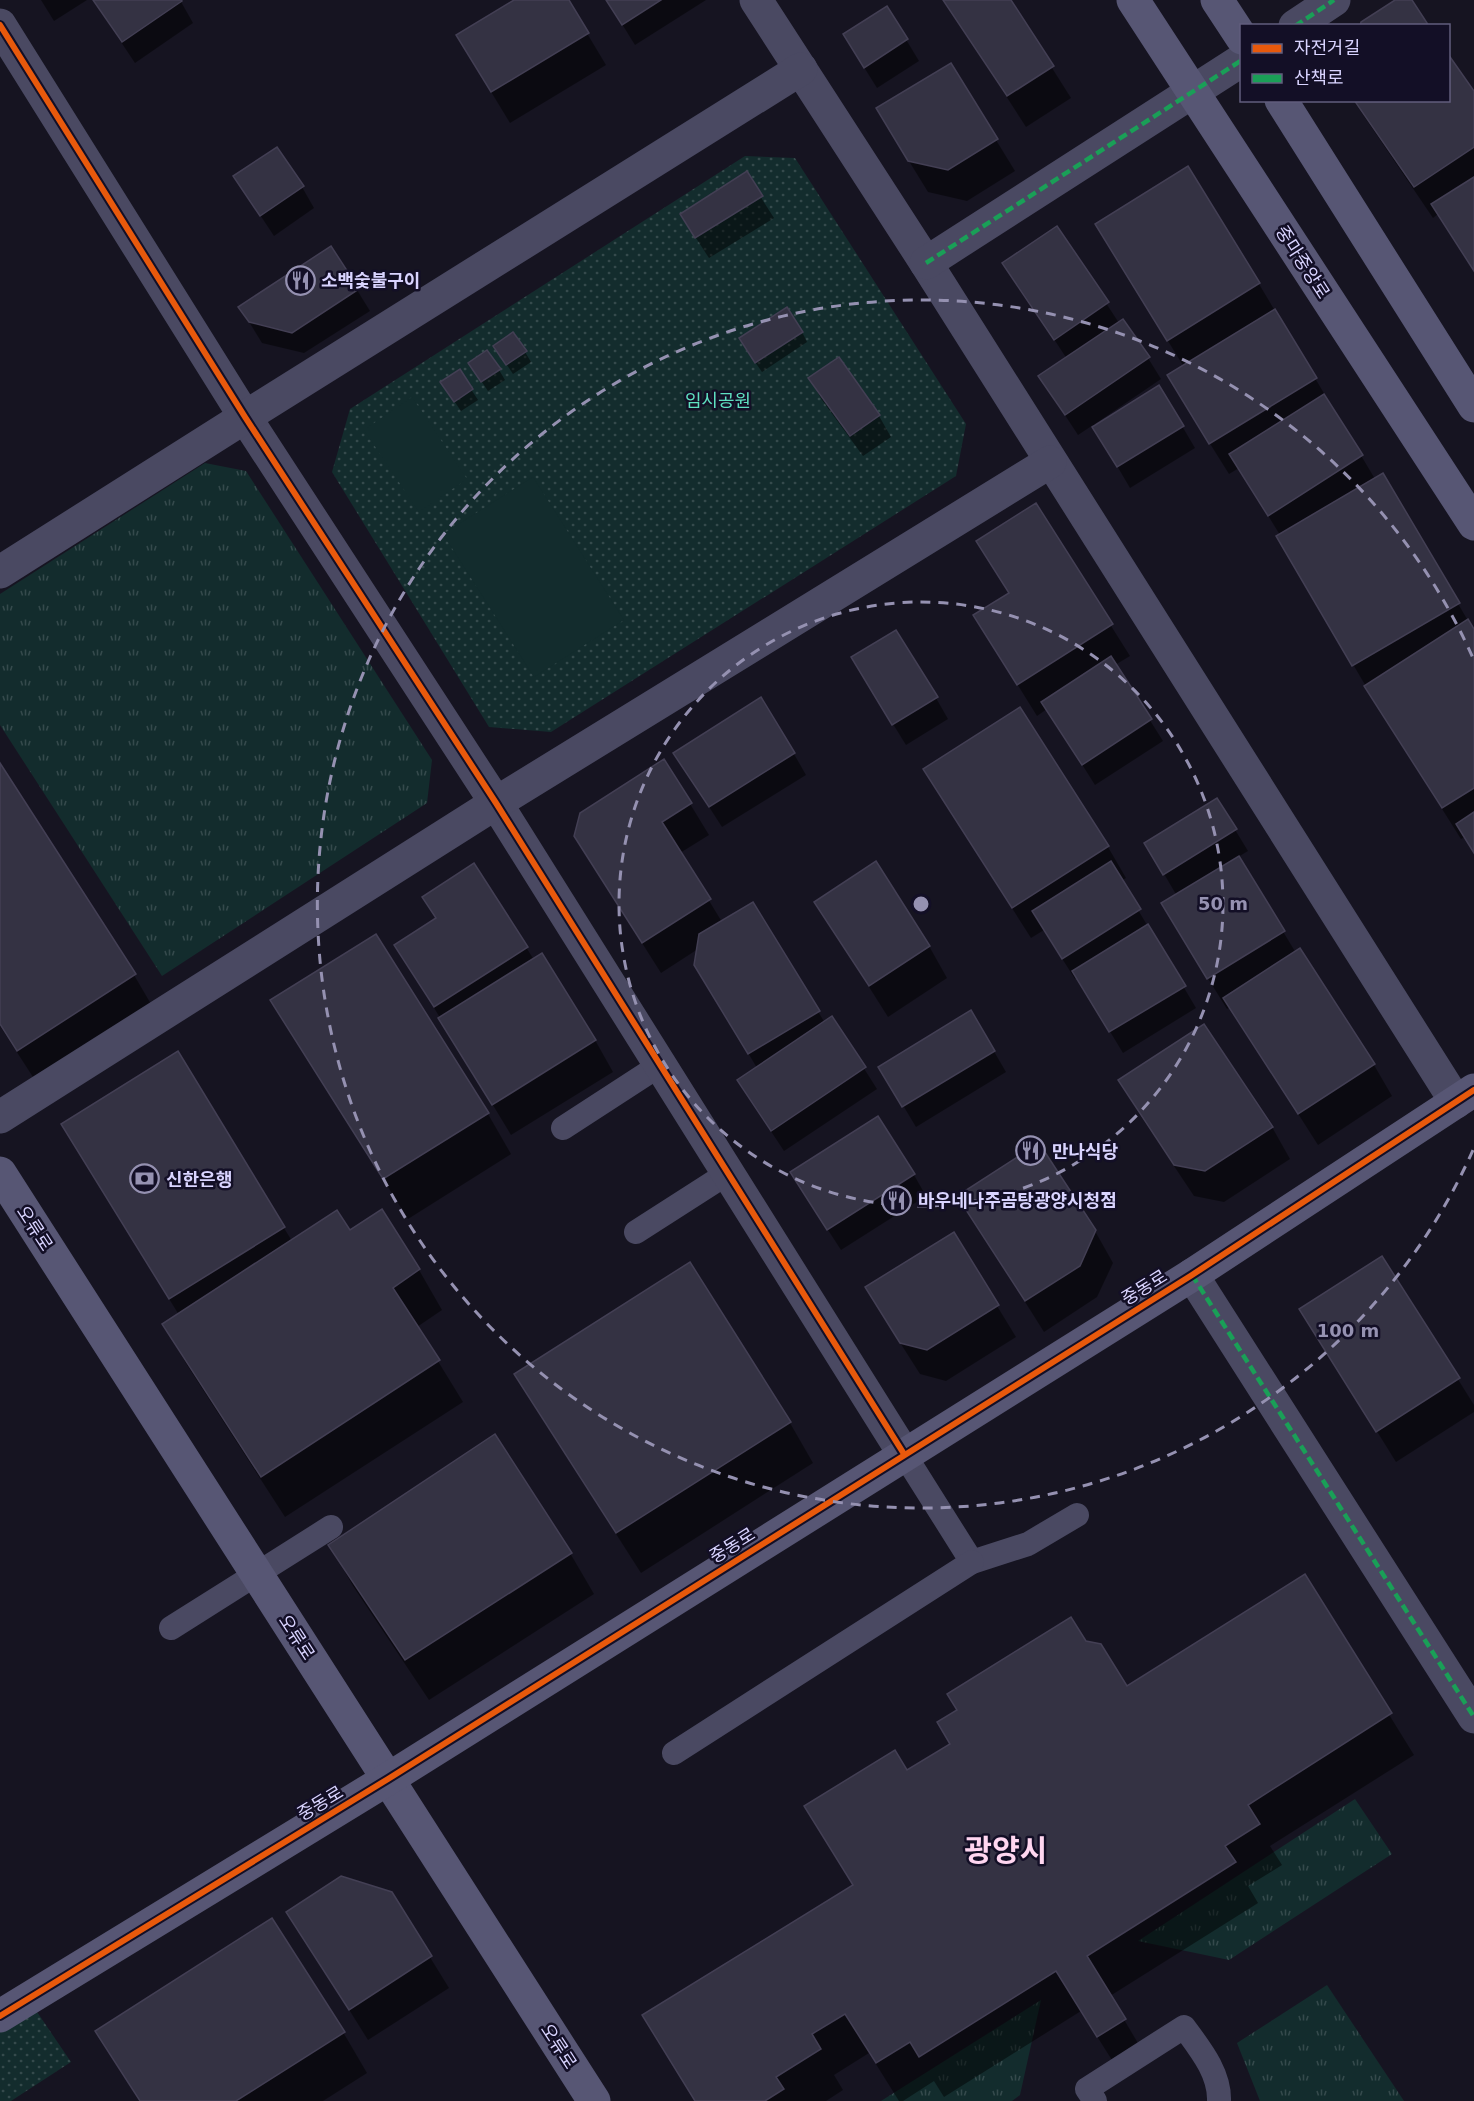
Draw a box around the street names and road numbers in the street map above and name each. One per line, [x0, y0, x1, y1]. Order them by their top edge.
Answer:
street label: 중마중앙로 [1272, 222, 1334, 302]
street label: 오류로 [13, 1201, 57, 1255]
street label: 중동로 [1117, 1265, 1171, 1309]
street label: 중동로 [705, 1523, 759, 1567]
street label: 오류로 [275, 1610, 319, 1664]
street label: 중동로 [293, 1781, 347, 1825]
street label: 오류로 [537, 2019, 581, 2073]

